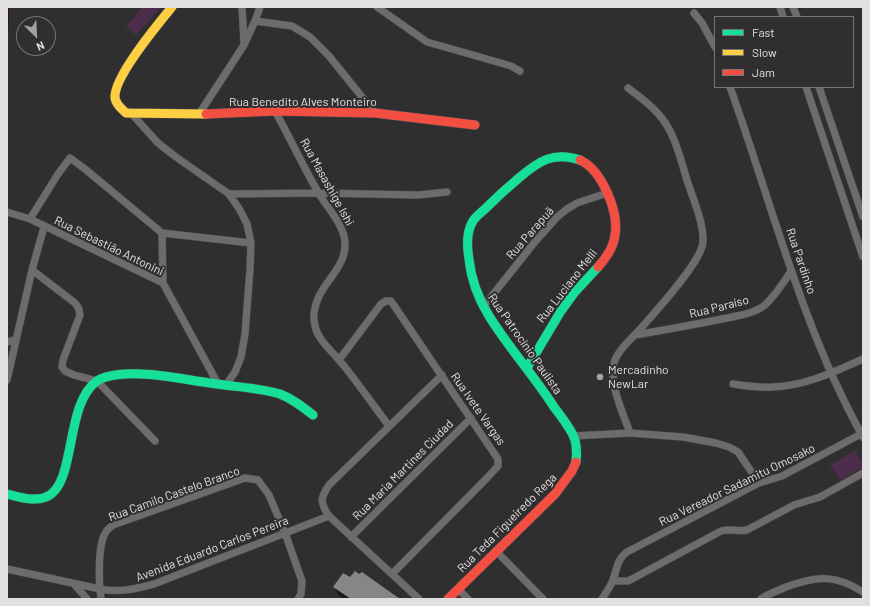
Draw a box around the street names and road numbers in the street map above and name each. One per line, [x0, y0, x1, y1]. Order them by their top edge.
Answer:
street label: Rua Benedito Alves Monteiro [229, 95, 377, 109]
street label: Rua Masashige Ishi [297, 136, 357, 228]
street label: Rua Parapuã [503, 204, 557, 262]
street label: Rua Sebastião Antonini [52, 213, 166, 279]
street label: Rua Pardinho [783, 226, 819, 296]
street label: Rua Luciano Melli [534, 246, 600, 326]
street label: Rua Patrocínio Paulista [485, 291, 565, 397]
street label: Rua Paraíso [688, 293, 750, 321]
street label: Rua Ivete Vargas [448, 370, 508, 448]
street label: Rua Maria Martines Ciudad [350, 417, 456, 523]
street label: Rua Vereador Sadamitu Omosako [657, 441, 817, 529]
street label: Rua Camilo Castelo Branco [106, 463, 242, 525]
street label: Rua Teda Figueiredo Rega [454, 470, 560, 576]
street label: Avenida Eduardo Carlos Pereira [134, 513, 290, 585]

